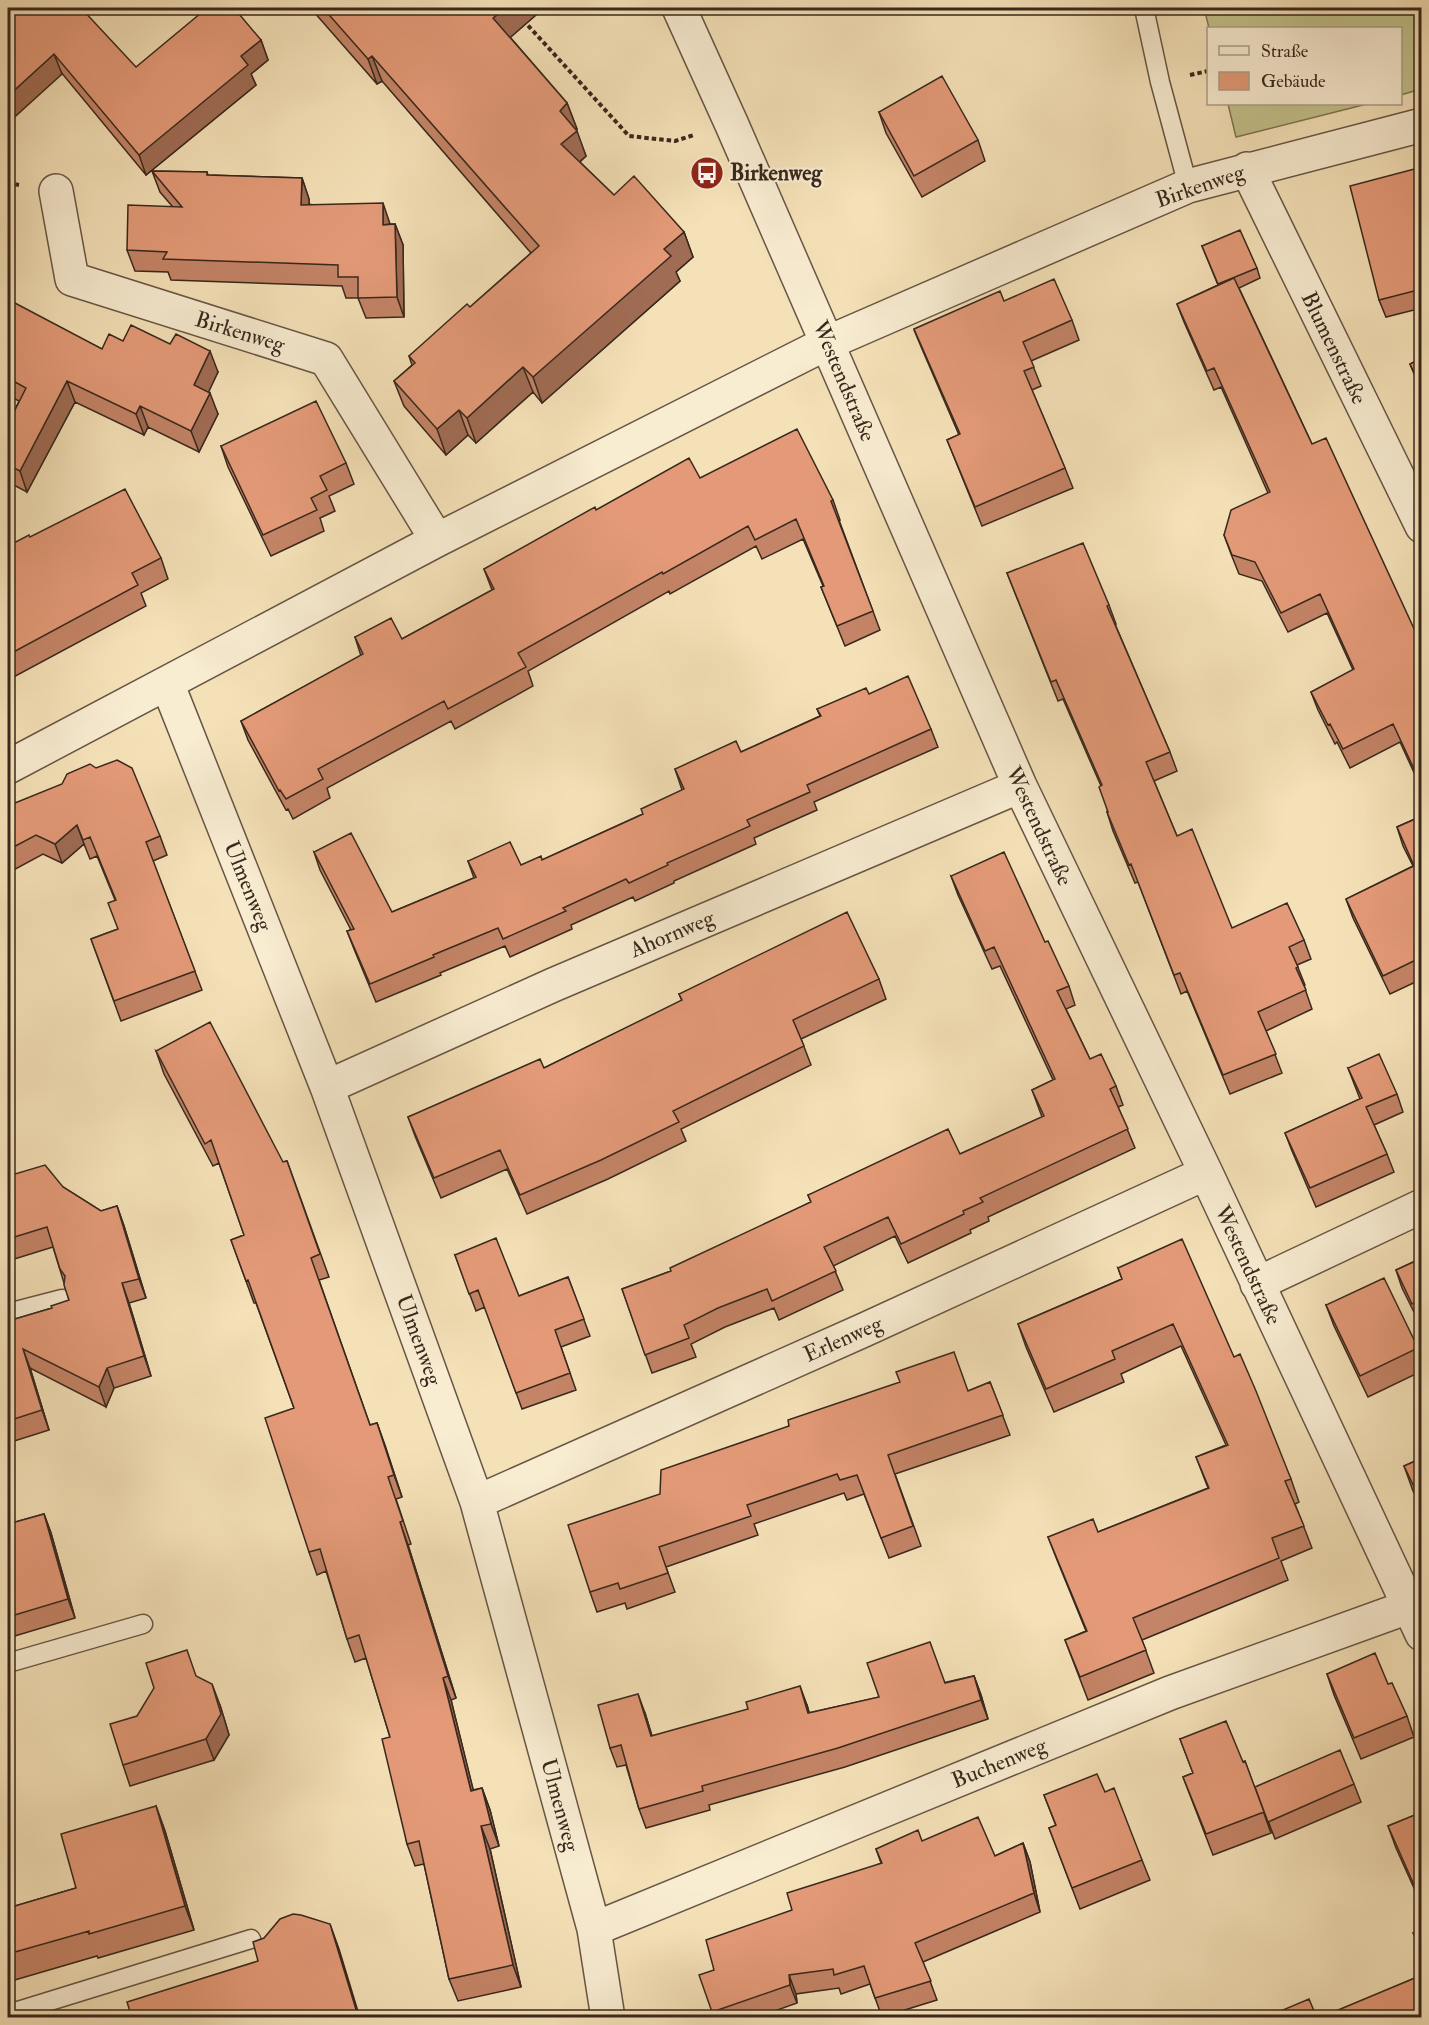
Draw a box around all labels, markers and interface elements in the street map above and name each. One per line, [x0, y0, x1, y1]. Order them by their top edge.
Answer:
legend [1207, 27, 1402, 105]
text: Straße [1261, 40, 1309, 63]
text: Gebäude [1261, 70, 1326, 93]
bus stop icon: Birkenweg [689, 155, 725, 191]
street label: Birkenweg [1152, 157, 1249, 214]
place label: Birkenweg [730, 159, 823, 188]
street label: Blumenstraße [1295, 287, 1373, 409]
street label: Birkenweg [192, 305, 289, 359]
street label: Westendstraße [806, 315, 882, 446]
street label: Westendstraße [999, 761, 1079, 890]
street label: Ulmenweg [217, 837, 279, 936]
street label: Ahornweg [625, 903, 719, 965]
street label: Westendstraße [1208, 1200, 1288, 1329]
street label: Ulmenweg [390, 1291, 449, 1390]
street label: Erlenweg [799, 1309, 888, 1369]
street label: Buchenweg [947, 1731, 1052, 1795]
street label: Ulmenweg [534, 1756, 586, 1856]

